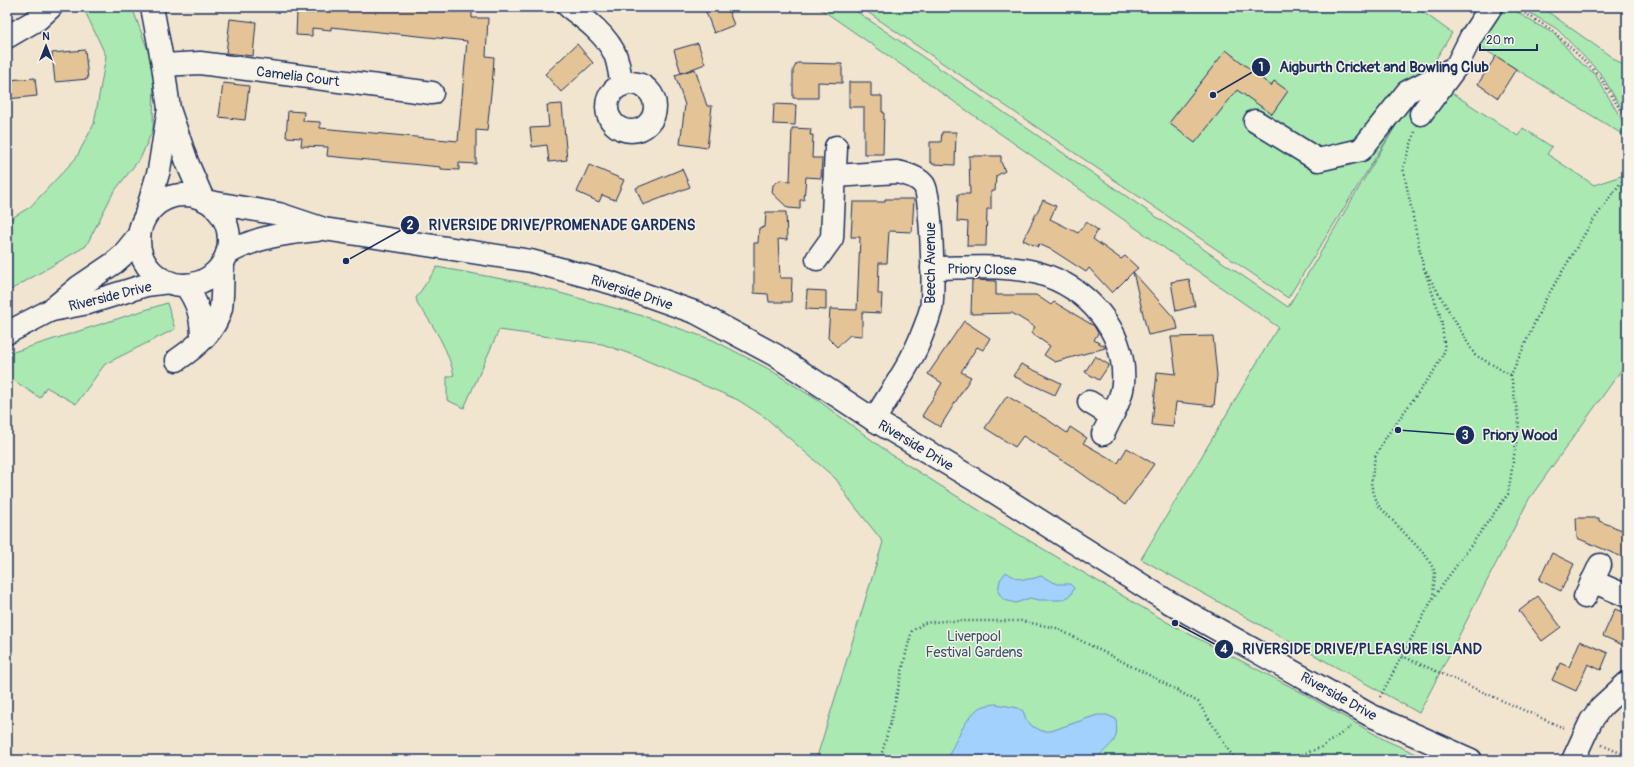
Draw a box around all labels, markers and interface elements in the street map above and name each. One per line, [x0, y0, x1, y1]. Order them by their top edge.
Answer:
north arrow [26, 26, 66, 66]
scale bar [1480, 26, 1537, 52]
text: N [42, 30, 50, 43]
text: 20 m [1486, 33, 1515, 48]
callout: Aigburth Cricket and Bowling Club [1251, 54, 1497, 81]
text: Aigburth Cricket and Bowling Club [1279, 58, 1489, 77]
text: 1 [1259, 60, 1263, 75]
street label: Camelia Court [255, 63, 341, 90]
callout: RIVERSIDE DRIVE/PROMENADE GARDENS [400, 211, 703, 238]
text: RIVERSIDE DRIVE/PROMENADE GARDENS [429, 216, 696, 235]
text: 2 [407, 218, 414, 233]
street label: Beech Avenue [922, 222, 939, 304]
street label: Priory Close [947, 260, 1017, 279]
street label: Riverside Drive [589, 271, 675, 314]
street label: Riverside Drive [67, 278, 153, 315]
street label: Riverside Drive [875, 416, 957, 475]
callout: Priory Wood [1455, 421, 1566, 448]
text: Priory Wood [1482, 426, 1558, 445]
text: 3 [1462, 428, 1469, 443]
park label: Liverpool Festival Gardens [926, 628, 1023, 661]
callout: RIVERSIDE DRIVE/PLEASURE ISLAND [1214, 635, 1489, 662]
text: RIVERSIDE DRIVE/PLEASURE ISLAND [1242, 640, 1482, 659]
text: 4 [1220, 642, 1228, 657]
street label: Riverside Drive [1298, 668, 1380, 724]

